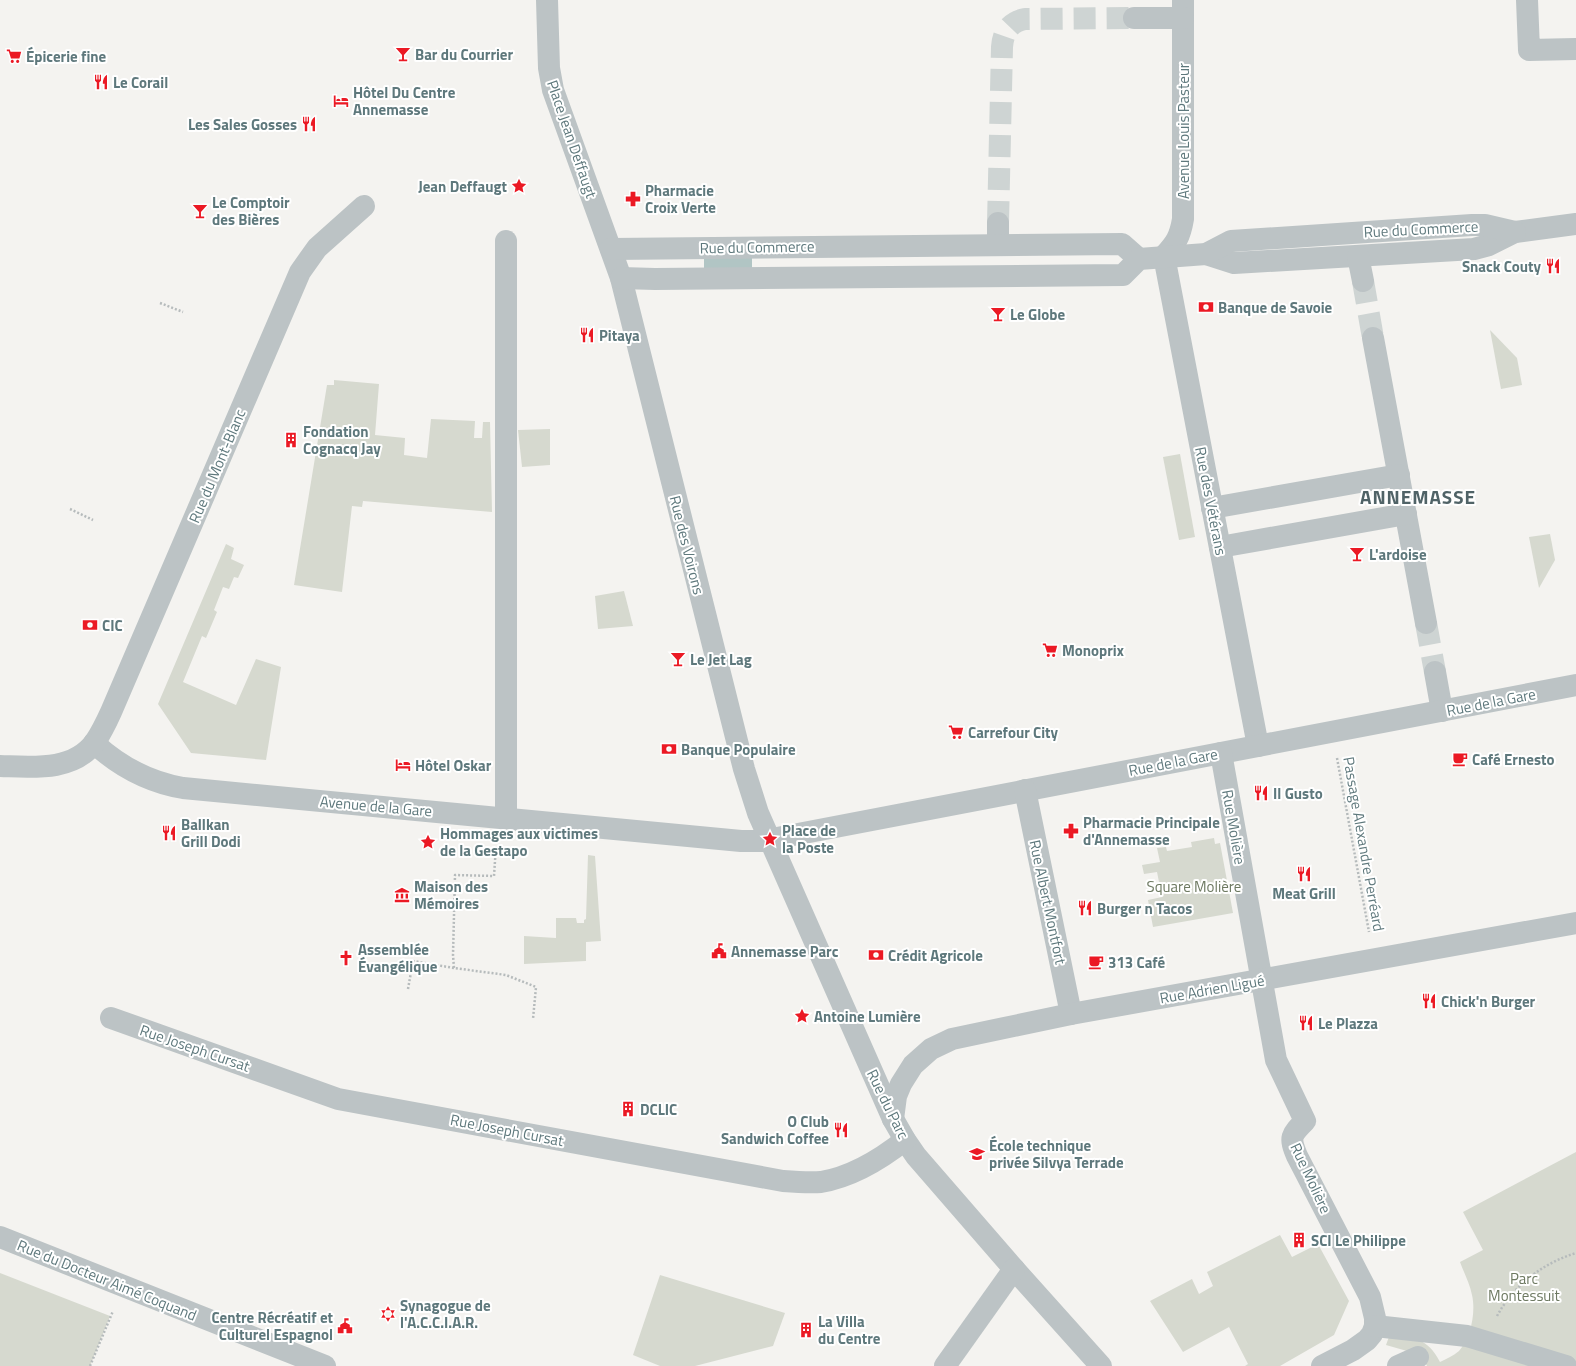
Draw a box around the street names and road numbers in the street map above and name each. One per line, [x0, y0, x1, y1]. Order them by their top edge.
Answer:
street label: Avenue Louis Pasteur [1172, 63, 1195, 199]
street label: Place Jean Deffaugt [541, 77, 603, 202]
street label: Rue du Commerce [1363, 215, 1479, 243]
street label: Rue du Commerce [699, 234, 815, 260]
street label: Rue du Mont-Blanc [183, 405, 251, 527]
street label: Rue des Vétérans [1189, 445, 1233, 557]
street label: Rue des Voirons [664, 493, 710, 597]
street label: Rue de la Gare [1444, 682, 1538, 722]
street label: Rue de la Gare [1126, 742, 1220, 782]
street label: Passage Alexandre Perréard [1337, 755, 1391, 933]
street label: Rue Molière [1216, 788, 1252, 866]
street label: Avenue de la Gare [319, 790, 433, 822]
street label: Rue Albert Montfort [1024, 838, 1073, 967]
street label: Rue Adrien Ligué [1158, 968, 1266, 1010]
street label: Rue Joseph Cursat [137, 1018, 254, 1078]
street label: Rue du Parc [861, 1065, 915, 1143]
street label: Rue Joseph Cursat [448, 1108, 566, 1152]
street label: Rue Molière [1285, 1139, 1337, 1217]
street label: Rue du Docteur Aimé Coquand [14, 1233, 200, 1327]

